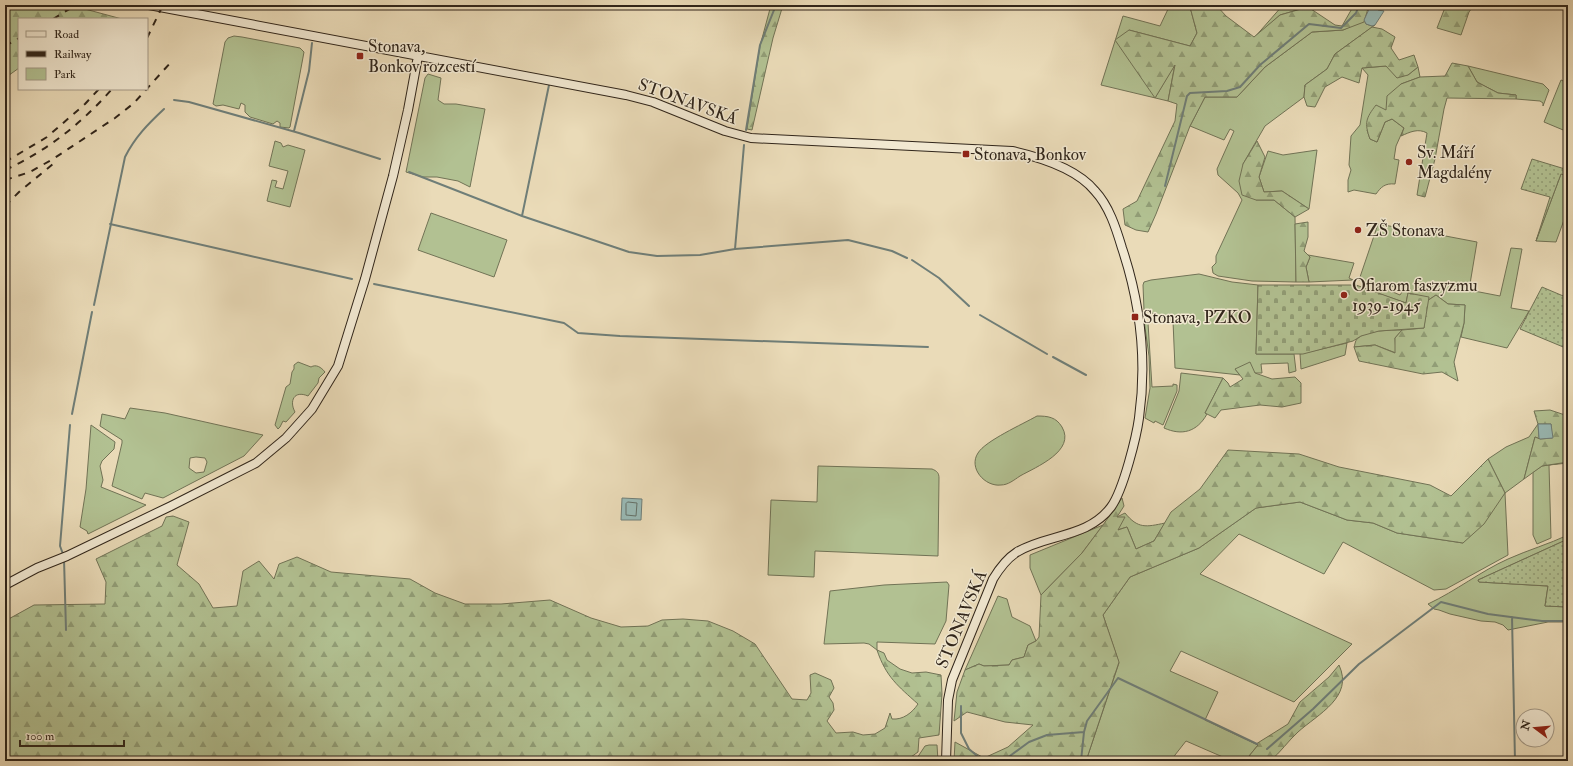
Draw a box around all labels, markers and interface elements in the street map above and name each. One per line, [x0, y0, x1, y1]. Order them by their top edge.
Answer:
legend [18, 18, 148, 90]
text: Road [54, 27, 79, 42]
place label: Stonava, Bonkov rozcestí [368, 36, 477, 77]
text: Railway [54, 47, 92, 62]
marker: Stonava, Bonkov rozcestí [355, 51, 365, 61]
text: Park [54, 67, 76, 82]
street label: STONAVSKÁ [635, 73, 741, 129]
place label: Sv. Máří Magdalény [1417, 142, 1492, 184]
place label: Stonava, Bonkov [974, 144, 1087, 165]
marker: Stonava, Bonkov [961, 149, 971, 159]
marker: Sv. Máří Magdalény [1404, 157, 1414, 167]
place label: ZŠ Stonava [1366, 218, 1446, 241]
marker: ZŠ Stonava [1353, 225, 1363, 235]
place label: Ofiarom faszyzmu 1939-1945 [1352, 275, 1478, 316]
marker: Ofiarom faszyzmu 1939-1945 [1339, 290, 1349, 300]
place label: Stonava, PZKO [1143, 307, 1252, 328]
marker: Stonava, PZKO [1130, 312, 1140, 322]
street label: STONAVSKÁ [930, 566, 992, 671]
north arrow [1515, 708, 1555, 748]
text: N [1518, 718, 1534, 733]
scale bar [20, 722, 124, 748]
text: 100 m [26, 729, 55, 744]

